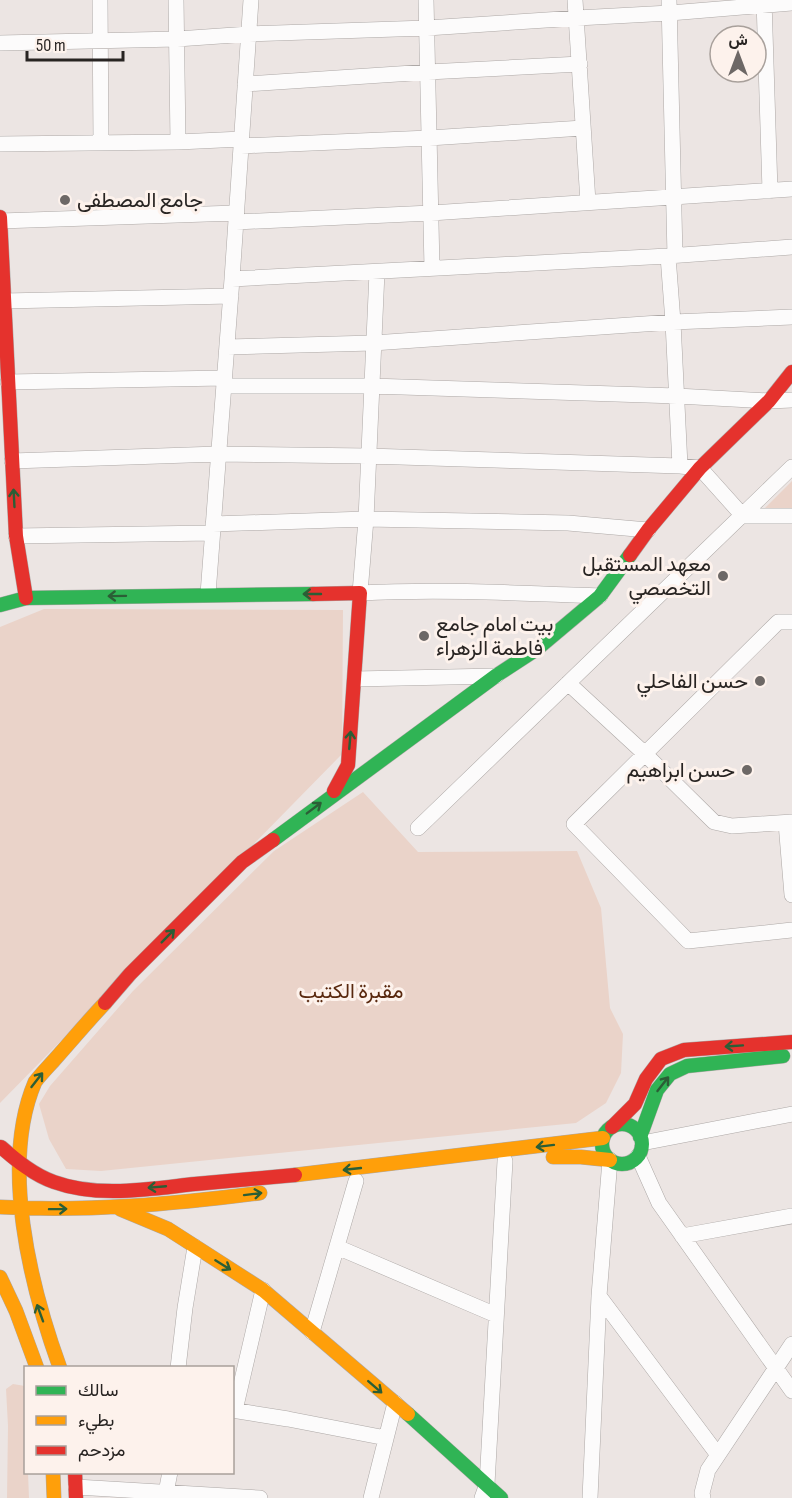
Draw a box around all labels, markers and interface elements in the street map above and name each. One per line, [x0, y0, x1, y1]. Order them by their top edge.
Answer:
scale bar [27, 24, 123, 62]
north arrow [708, 24, 768, 84]
text: ش [728, 31, 748, 50]
text: 50 m [36, 35, 66, 56]
place label: جامع المصطفى [77, 188, 203, 214]
marker: جامع المصطفى [58, 193, 72, 207]
one-way arrow [8, 489, 19, 509]
place label: معهد المستقبل التخصصي [582, 552, 711, 605]
marker: معهد المستقبل التخصصي [716, 569, 730, 583]
one-way arrow [303, 588, 323, 599]
one-way arrow [108, 590, 128, 602]
place label: بيت امام جامع فاطمة الزهراء [436, 612, 553, 661]
marker: بيت امام جامع فاطمة الزهراء [417, 629, 431, 643]
place label: حسن الفاحلي [636, 669, 748, 698]
marker: حسن الفاحلي [753, 674, 767, 688]
one-way arrow [345, 730, 356, 750]
place label: حسن ابراهيم [627, 758, 735, 784]
marker: حسن ابراهيم [740, 763, 754, 777]
one-way arrow [306, 802, 322, 814]
one-way arrow [160, 928, 175, 943]
park label: مقبرة الكتيب [299, 979, 403, 1004]
one-way arrow [724, 1041, 744, 1052]
one-way arrow [31, 1073, 44, 1089]
one-way arrow [657, 1076, 670, 1092]
one-way arrow [536, 1141, 556, 1152]
one-way arrow [342, 1164, 362, 1175]
one-way arrow [148, 1182, 168, 1193]
one-way arrow [242, 1188, 262, 1199]
one-way arrow [48, 1203, 68, 1215]
one-way arrow [214, 1259, 231, 1271]
one-way arrow [34, 1304, 45, 1322]
legend [24, 1366, 234, 1474]
text: سالك [78, 1380, 118, 1401]
one-way arrow [367, 1380, 383, 1393]
text: بطيء [78, 1410, 114, 1435]
text: مزدحم [78, 1440, 125, 1462]

